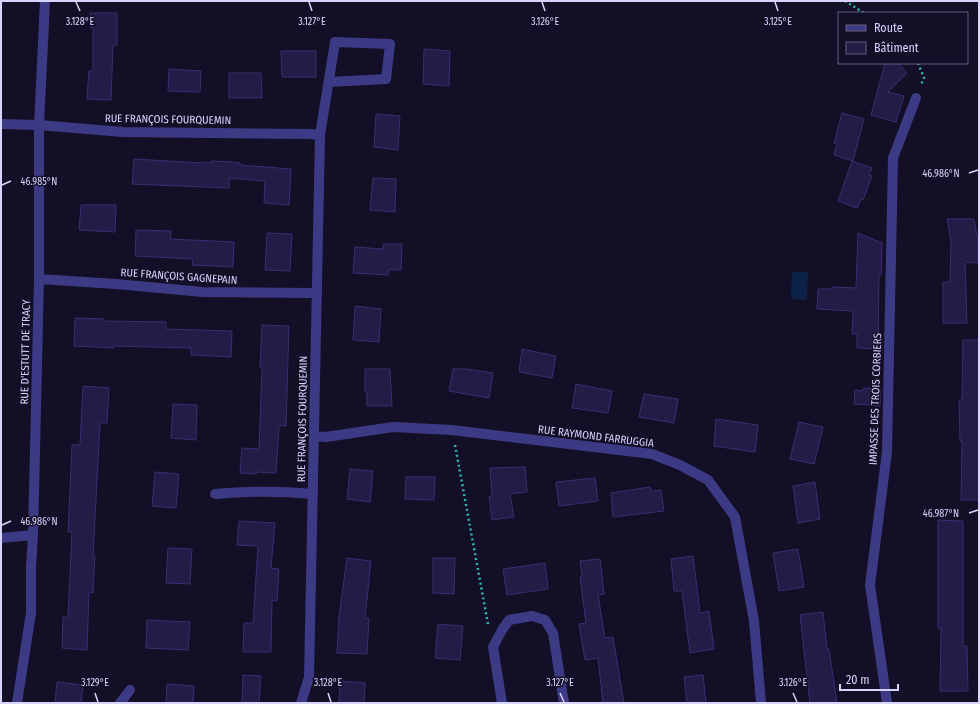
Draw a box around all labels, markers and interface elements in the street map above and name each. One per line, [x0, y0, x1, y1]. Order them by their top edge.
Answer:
legend [838, 12, 968, 64]
text: 3.128°E [66, 16, 94, 28]
text: 3.127°E [298, 16, 326, 28]
text: 3.126°E [531, 16, 559, 28]
text: 3.125°E [764, 16, 792, 28]
text: Route [874, 21, 903, 35]
text: Bâtiment [874, 41, 919, 55]
street label: RUE FRANÇOIS FOURQUEMIN [105, 112, 231, 127]
text: 46.986°N [922, 168, 960, 180]
text: 46.985°N [21, 176, 57, 188]
street label: RUE FRANÇOIS GAGNEPAIN [120, 266, 238, 287]
street label: RUE D'ESTUTT DE TRACY [18, 299, 33, 405]
street label: IMPASSE DES TROIS CORBIERS [867, 332, 884, 465]
street label: RUE FRANÇOIS FOURQUEMIN [295, 356, 310, 482]
street label: RUE RAYMOND FARRUGGIA [537, 423, 655, 450]
text: 46.987°N [923, 508, 959, 520]
text: 46.986°N [20, 516, 58, 528]
scale bar [840, 666, 898, 692]
text: 20 m [846, 673, 870, 687]
text: 3.129°E [81, 677, 109, 689]
text: 3.128°E [314, 677, 342, 689]
text: 3.127°E [546, 677, 574, 689]
text: 3.126°E [779, 677, 807, 689]

